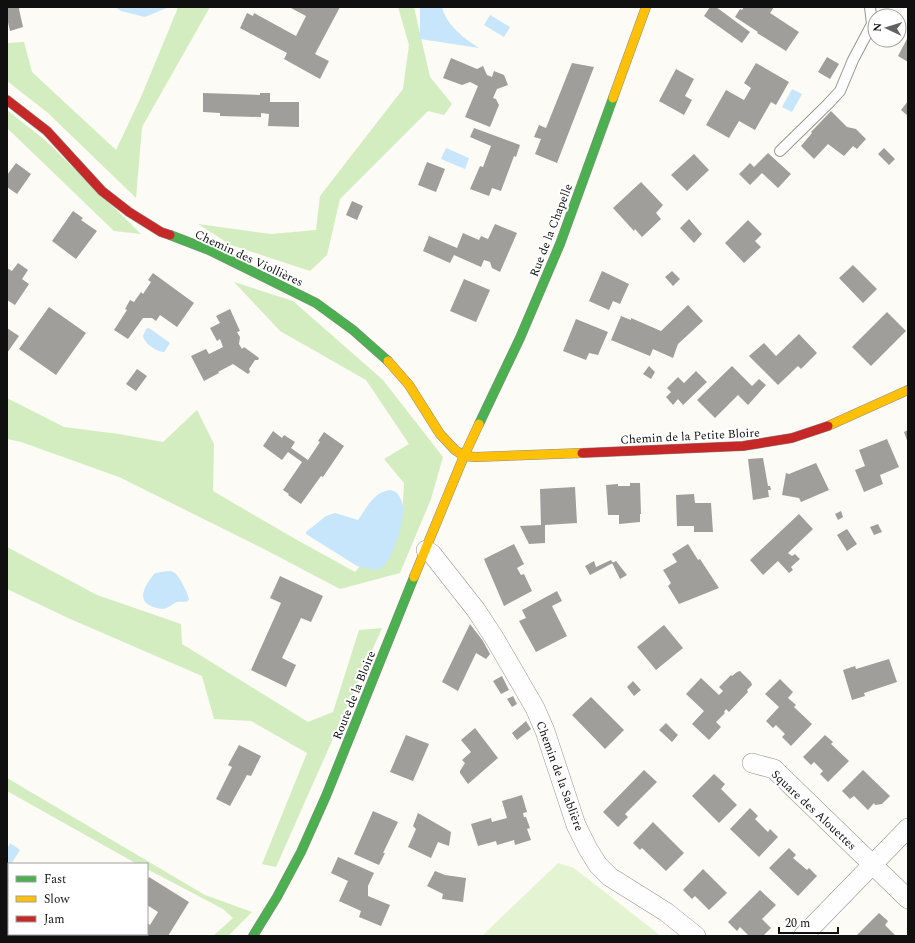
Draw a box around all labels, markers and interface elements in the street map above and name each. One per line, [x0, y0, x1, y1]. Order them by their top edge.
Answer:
north arrow [867, 8, 907, 48]
text: N [869, 22, 886, 32]
street label: Rue de la Chapelle [525, 181, 578, 280]
street label: Chemin des Viollières [191, 225, 306, 292]
street label: Chemin de la Petite Bloire [620, 423, 761, 450]
street label: Route de la Bloire [328, 648, 381, 742]
street label: Chemin de la Sablière [531, 718, 588, 834]
street label: Square des Alouettes [767, 766, 861, 855]
legend [8, 863, 148, 935]
text: Fast [44, 870, 66, 889]
text: Slow [44, 890, 70, 909]
scale bar [779, 909, 838, 935]
text: Jam [44, 910, 65, 929]
text: 20 m [785, 914, 810, 933]

